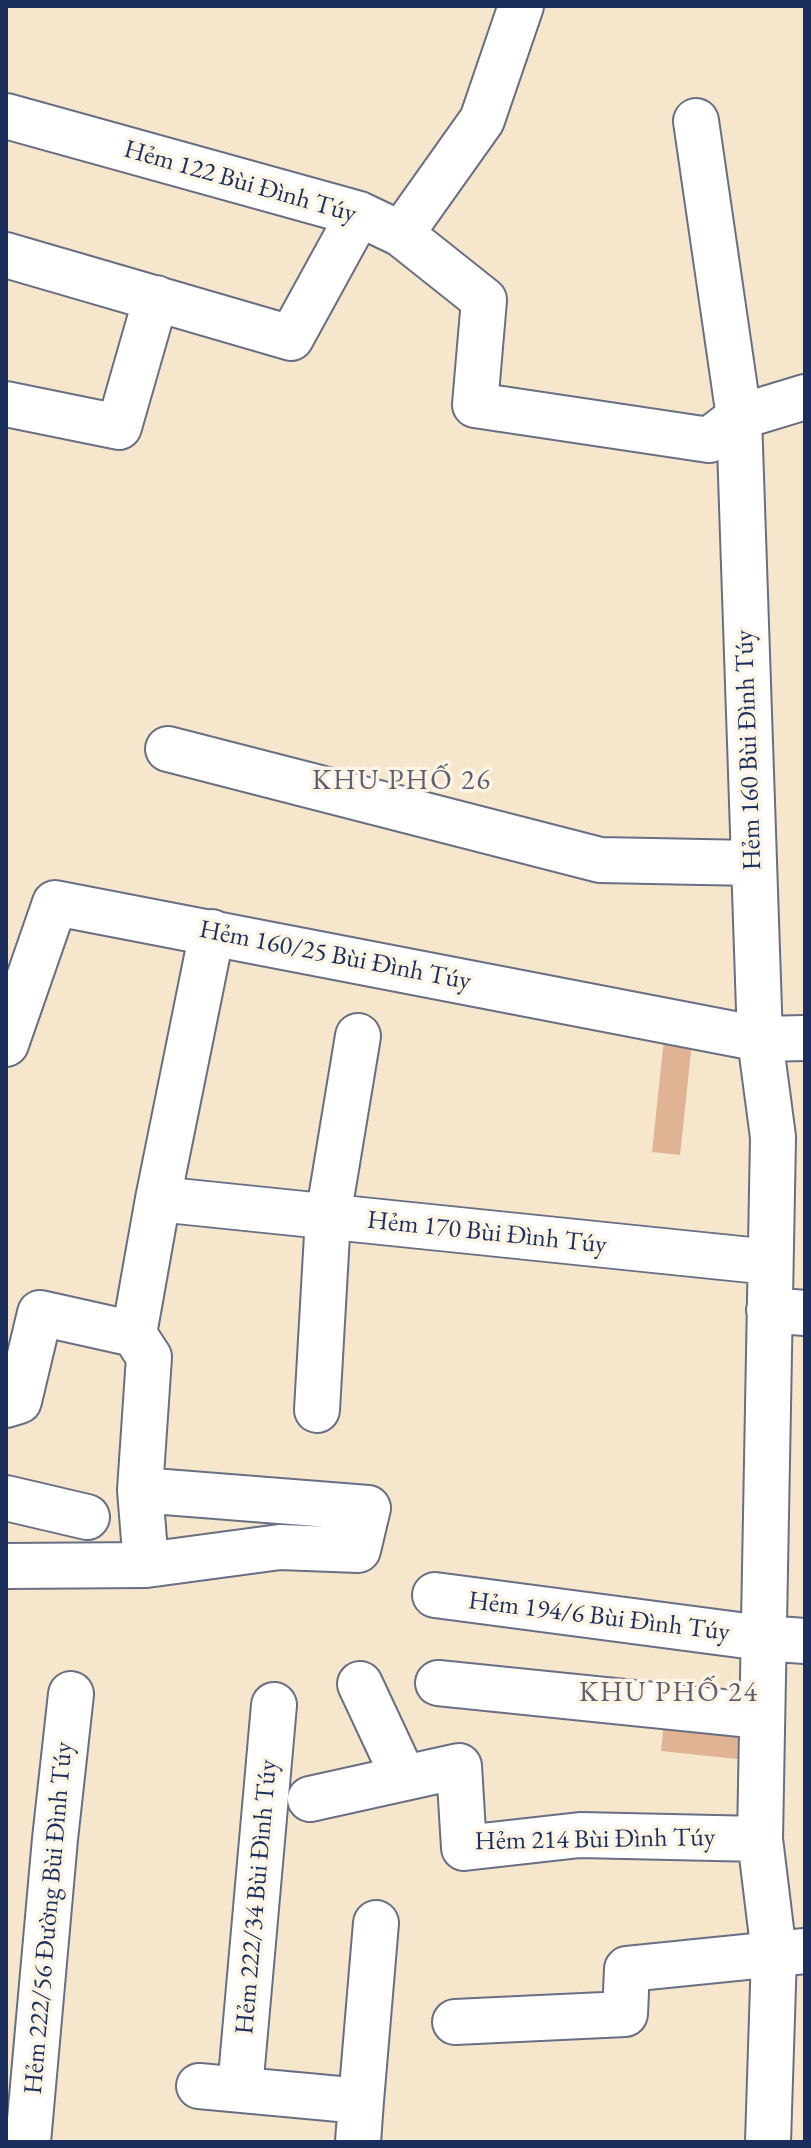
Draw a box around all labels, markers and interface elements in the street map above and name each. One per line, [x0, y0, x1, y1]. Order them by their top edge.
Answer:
street label: Hẻm 122 Bùi Đình Túy [120, 134, 360, 230]
street label: Hẻm 160 Bùi Đình Túy [729, 629, 769, 871]
district label: KHU PHỐ 26 [312, 764, 492, 798]
street label: Hẻm 160/25 Bùi Đình Túy [197, 914, 473, 998]
street label: Hẻm 170 Bùi Đình Túy [366, 1205, 608, 1261]
street label: Hẻm 194/6 Bùi Đình Túy [466, 1585, 732, 1649]
district label: KHU PHỐ 24 [579, 1676, 759, 1710]
street label: Hẻm 222/56 Đường Bùi Đình Túy [18, 1741, 80, 2095]
street label: Hẻm 222/34 Bùi Đình Túy [229, 1758, 285, 2036]
street label: Hẻm 214 Bùi Đình Túy [474, 1822, 716, 1858]

